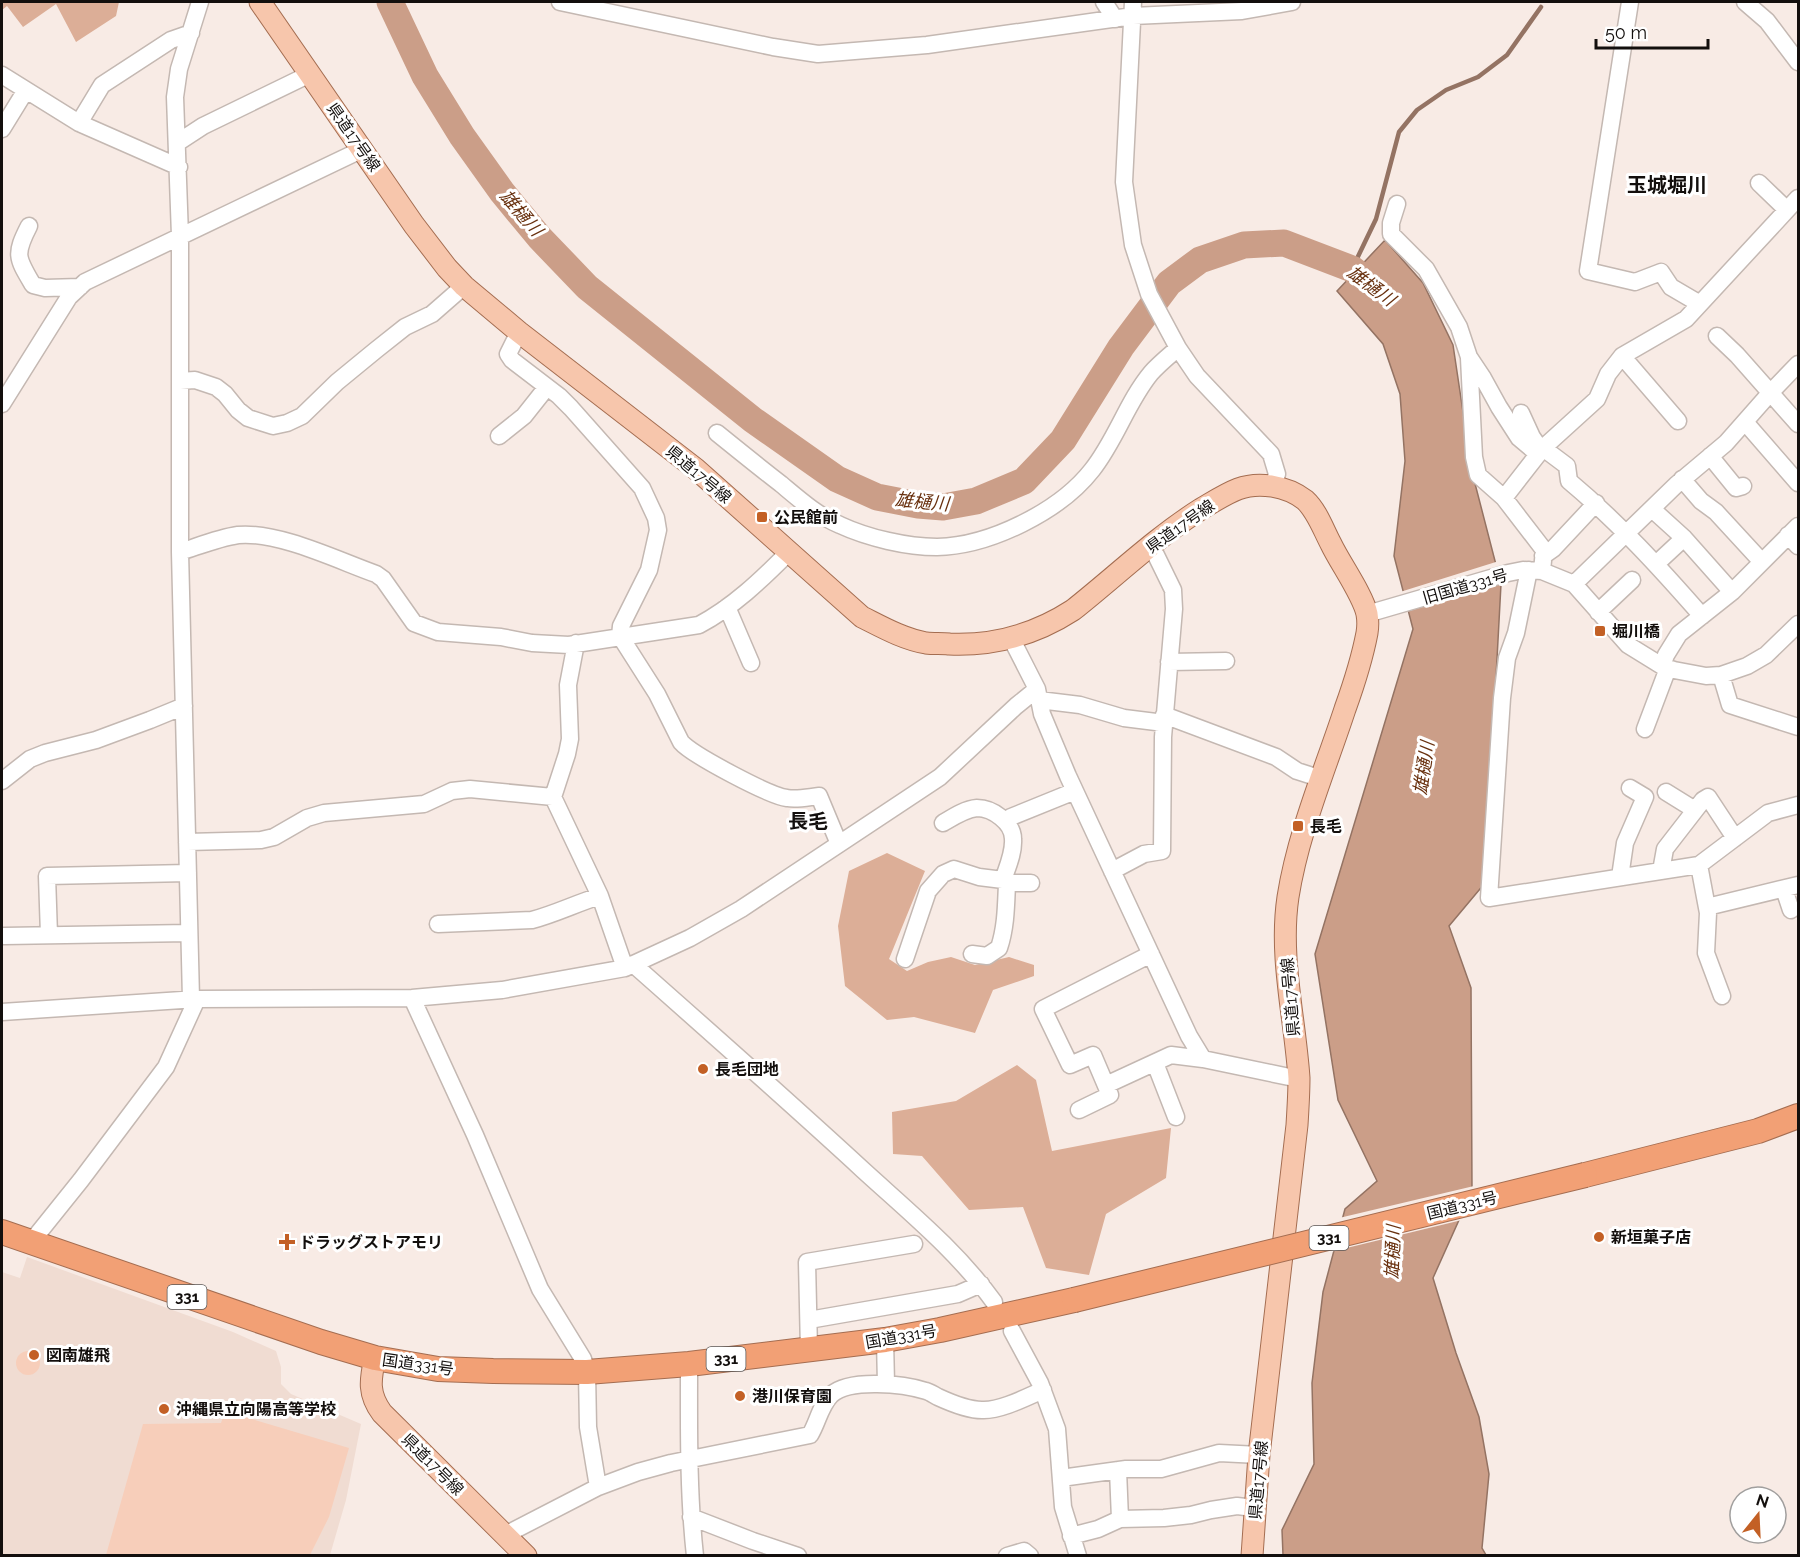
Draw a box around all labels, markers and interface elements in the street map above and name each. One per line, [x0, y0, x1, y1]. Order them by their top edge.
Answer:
scale bar [1596, 12, 1708, 50]
text: 50 m [1605, 22, 1647, 43]
street label: 県道17号線 [323, 99, 384, 175]
district label: 玉城堀川 [1627, 173, 1707, 197]
water label: 雄樋川 [496, 185, 548, 241]
water label: 雄樋川 [1343, 261, 1401, 311]
street label: 県道17号線 [662, 442, 735, 507]
water label: 雄樋川 [894, 489, 952, 514]
street label: 県道17号線 [1142, 496, 1218, 557]
place label: 公民館前 [774, 508, 838, 527]
marker: 公民館前 [755, 510, 769, 524]
street label: 旧国道331号 [1420, 565, 1510, 608]
place label: 堀川橋 [1612, 622, 1660, 641]
marker: 堀川橋 [1593, 624, 1607, 638]
water label: 雄樋川 [1409, 738, 1438, 796]
district label: 長毛 [788, 809, 828, 833]
place label: 長毛 [1310, 817, 1342, 836]
marker: 長毛 [1291, 819, 1305, 833]
street label: 県道17号線 [1278, 957, 1303, 1037]
place label: 長毛団地 [715, 1060, 779, 1079]
marker: 長毛団地 [696, 1062, 710, 1076]
street label: 国道331号 [1425, 1188, 1499, 1223]
water label: 雄樋川 [1381, 1223, 1404, 1279]
road number: 331 [1310, 1226, 1348, 1250]
place label: 新垣菓子店 [1611, 1228, 1691, 1247]
marker: 新垣菓子店 [1592, 1230, 1606, 1244]
place label: ドラッグストアモリ [299, 1233, 443, 1252]
marker: ドラッグストアモリ [280, 1235, 294, 1249]
road number: 331 [168, 1285, 207, 1309]
street label: 国道331号 [864, 1321, 938, 1352]
place label: 図南雄飛 [46, 1346, 110, 1365]
road number: 331 [706, 1347, 746, 1371]
marker: 図南雄飛 [27, 1348, 41, 1362]
street label: 国道331号 [381, 1350, 455, 1379]
place label: 港川保育園 [752, 1387, 832, 1406]
marker: 港川保育園 [733, 1389, 747, 1403]
place label: 沖縄県立向陽高等学校 [176, 1400, 336, 1419]
marker: 沖縄県立向陽高等学校 [157, 1402, 171, 1416]
street label: 県道17号線 [398, 1430, 467, 1499]
street label: 県道17号線 [1246, 1440, 1271, 1520]
north arrow [1728, 1485, 1788, 1545]
text: N [1754, 1490, 1771, 1512]

